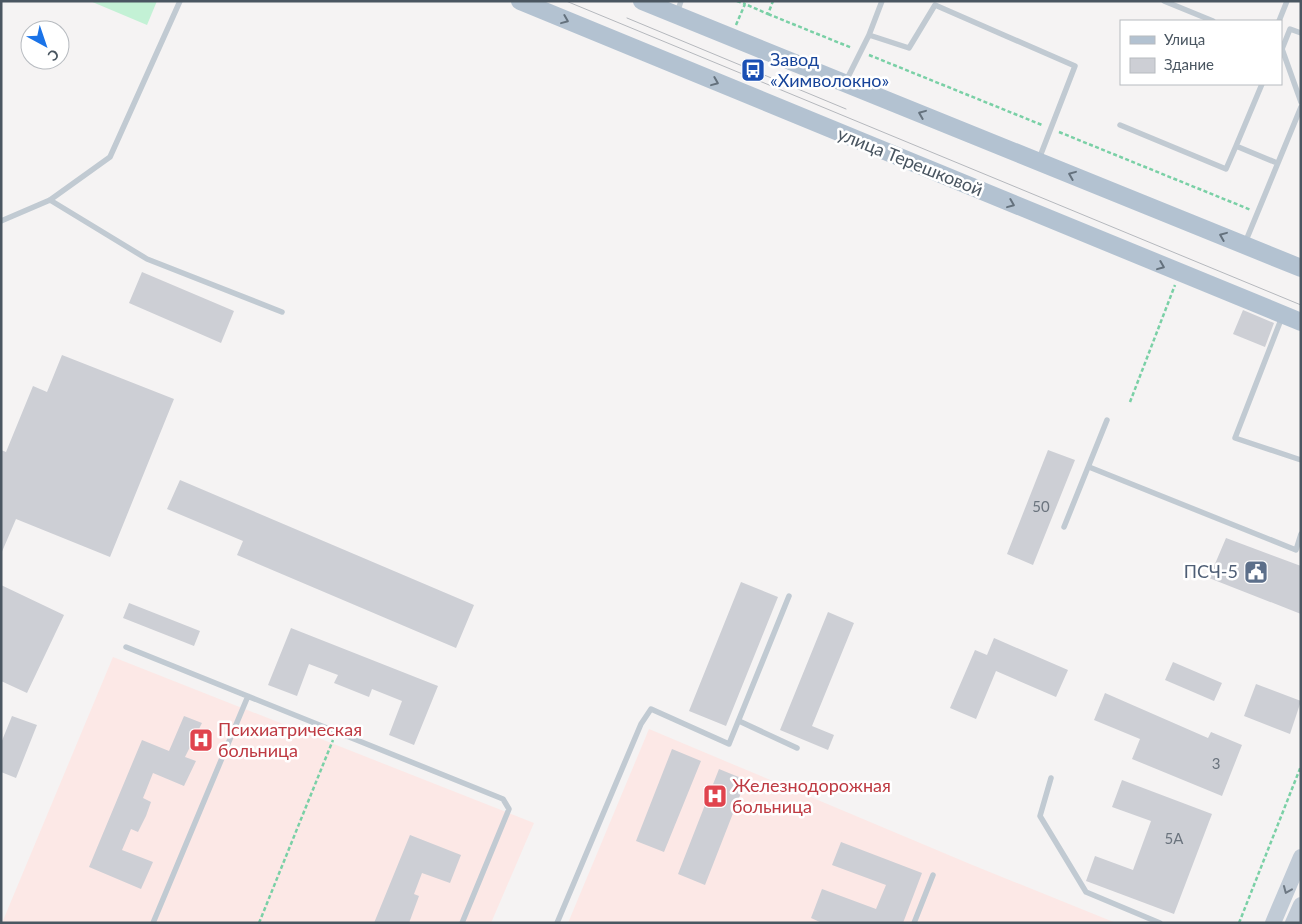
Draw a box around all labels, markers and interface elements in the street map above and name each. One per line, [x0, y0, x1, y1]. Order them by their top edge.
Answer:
one-way arrow [560, 14, 569, 24]
north arrow [20, 20, 70, 70]
legend [1120, 20, 1282, 85]
text: Улица [1164, 30, 1205, 48]
text: С [44, 46, 63, 65]
place label: Завод «Химволокно» [770, 48, 889, 91]
text: Здание [1164, 55, 1214, 73]
bus stop icon: Завод «Химволокно» [740, 57, 766, 83]
one-way arrow [711, 76, 719, 86]
one-way arrow [918, 110, 927, 121]
street label: улица Терешковой [835, 122, 986, 200]
one-way arrow [1069, 171, 1077, 181]
one-way arrow [1006, 198, 1015, 209]
one-way arrow [1219, 232, 1228, 242]
one-way arrow [1157, 260, 1165, 270]
house number: 50 [1032, 497, 1050, 515]
public building icon: ПСЧ-5 [1243, 559, 1269, 585]
place label: ПСЧ-5 [1184, 560, 1238, 582]
place label: Психиатрическая больница [218, 718, 362, 761]
hospital icon: Психиатрическая больница [188, 727, 214, 753]
house number: 3 [1212, 754, 1220, 772]
place label: Железнодорожная больница [732, 774, 891, 817]
hospital icon: Железнодорожная больница [702, 783, 728, 809]
house number: 5А [1165, 829, 1184, 847]
one-way arrow [1283, 885, 1293, 894]

